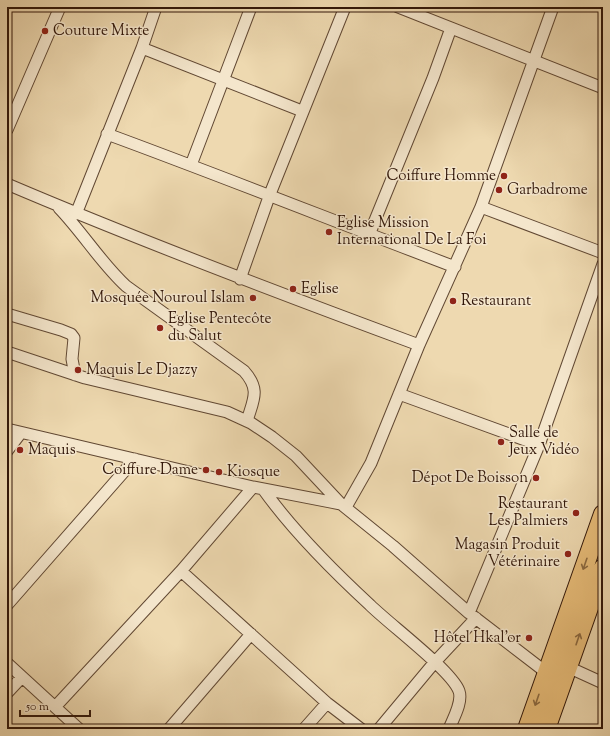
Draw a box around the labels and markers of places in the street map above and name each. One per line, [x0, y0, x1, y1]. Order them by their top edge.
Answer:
place label: Couture Mixte [53, 21, 149, 42]
marker: Couture Mixte [40, 26, 50, 36]
place label: Coiffure Homme [387, 166, 496, 187]
marker: Coiffure Homme [499, 171, 509, 181]
place label: Garbadrome [507, 180, 588, 201]
marker: Garbadrome [494, 185, 504, 195]
place label: Eglise Mission International De La Foi [337, 213, 486, 251]
marker: Eglise Mission International De La Foi [324, 227, 334, 237]
place label: Eglise [301, 279, 339, 300]
marker: Eglise [288, 284, 298, 294]
place label: Mosquée Nouroul Islam [91, 288, 246, 309]
place label: Restaurant [461, 291, 531, 312]
marker: Mosquée Nouroul Islam [248, 293, 258, 303]
marker: Restaurant [448, 296, 458, 306]
place label: Eglise Pentecôte du Salut [168, 309, 272, 347]
marker: Eglise Pentecôte du Salut [155, 323, 165, 333]
place label: Maquis Le Djazzy [86, 360, 198, 381]
marker: Maquis Le Djazzy [73, 365, 83, 375]
place label: Salle de Jeux Vidéo [508, 423, 579, 461]
marker: Salle de Jeux Vidéo [496, 437, 506, 447]
place label: Maquis [28, 440, 76, 461]
marker: Maquis [15, 445, 25, 455]
place label: Coiffure Dame [102, 460, 198, 481]
place label: Kiosque [227, 462, 280, 483]
marker: Coiffure Dame [201, 465, 211, 475]
marker: Kiosque [214, 467, 224, 477]
place label: Dépot De Boisson [412, 468, 528, 489]
marker: Dépot De Boisson [531, 473, 541, 483]
place label: Restaurant Les Palmiers [488, 494, 568, 532]
marker: Restaurant Les Palmiers [571, 508, 581, 518]
place label: Magasin Produit Vétérinaire [455, 535, 560, 573]
marker: Magasin Produit Vétérinaire [563, 549, 573, 559]
place label: Hôtel Hkal'or [434, 628, 521, 649]
marker: Hôtel Hkal'or [524, 633, 534, 643]

